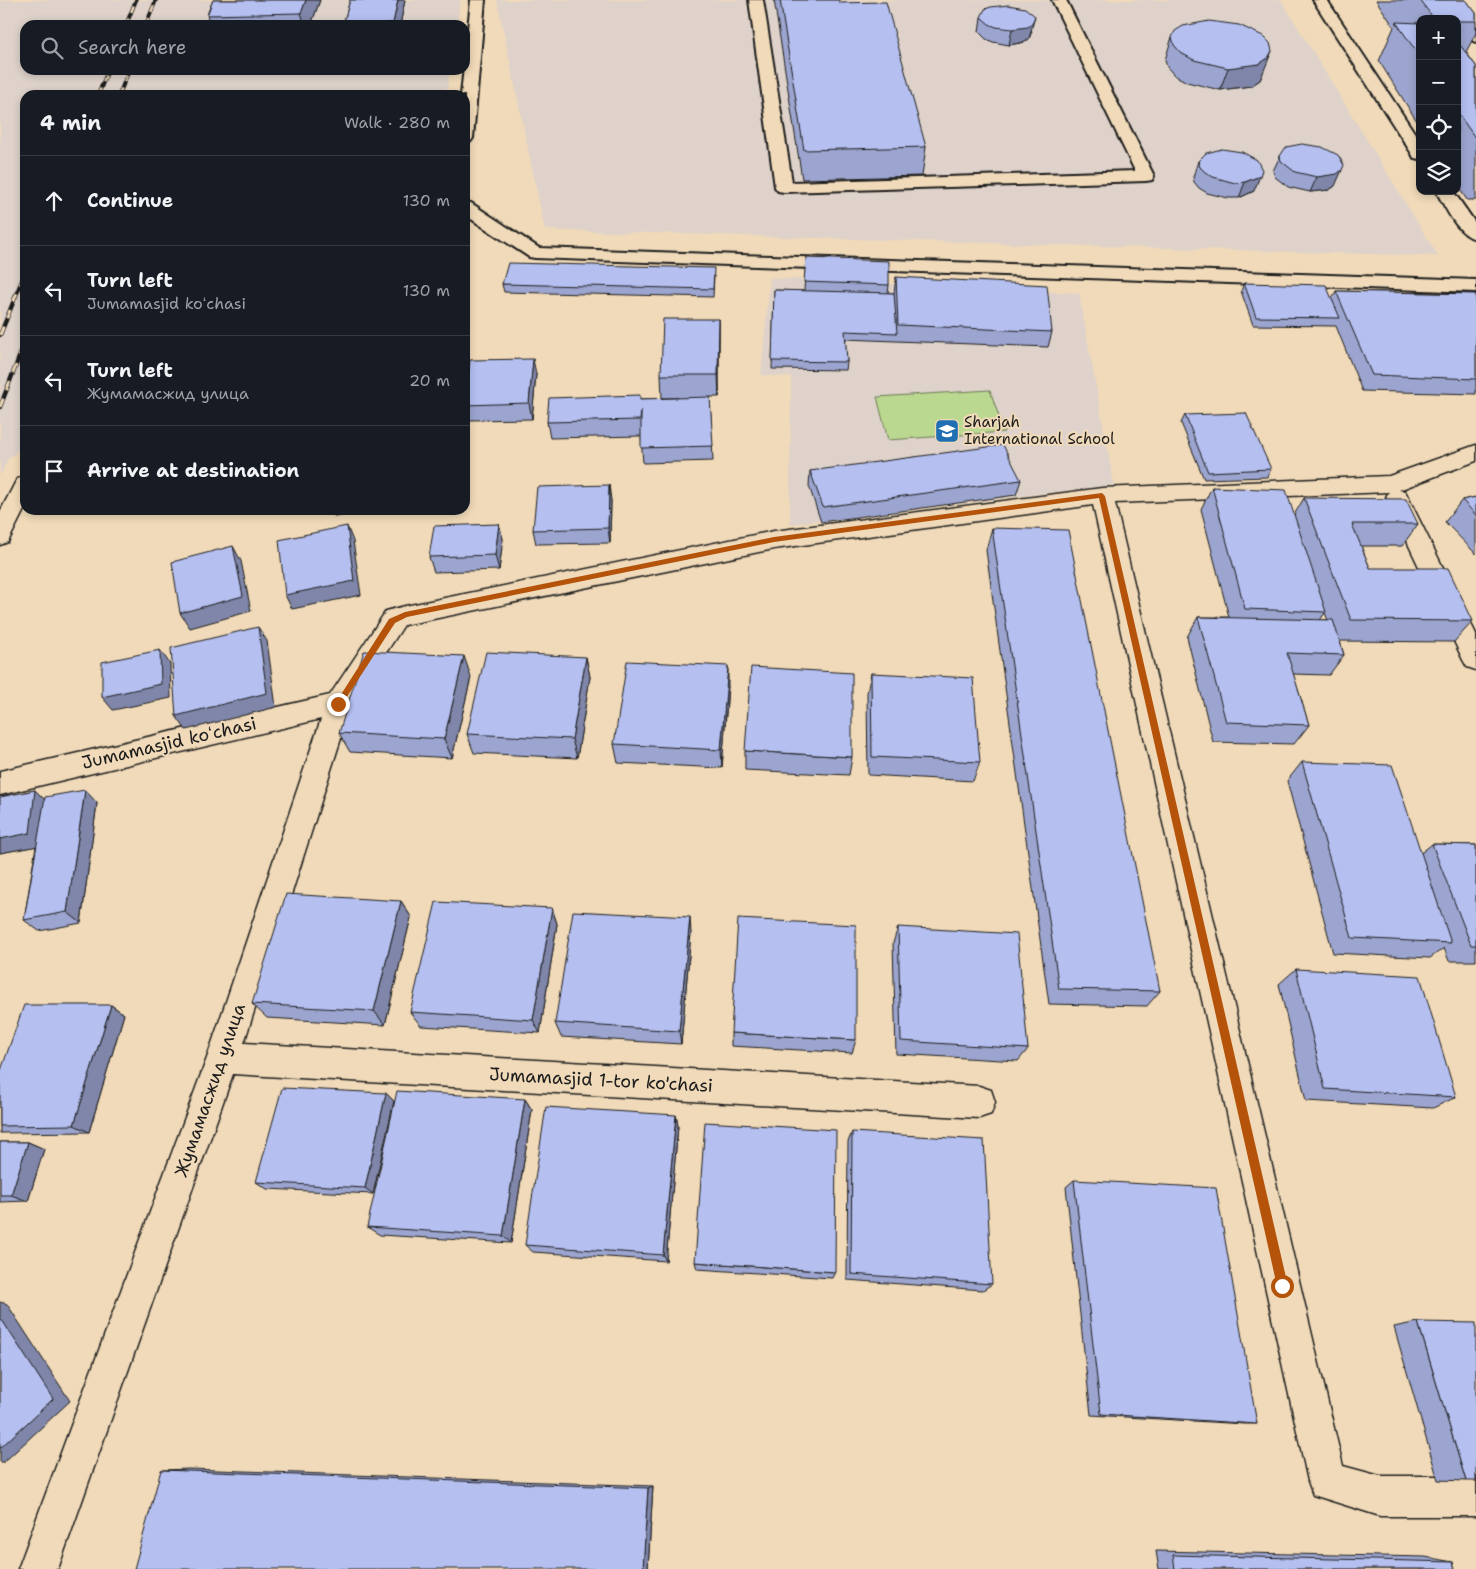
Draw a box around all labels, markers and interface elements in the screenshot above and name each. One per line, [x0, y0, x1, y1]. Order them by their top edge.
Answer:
map controls [1416, 15, 1461, 195]
button: + [1416, 15, 1461, 60]
search box [20, 20, 470, 75]
icon: search [38, 34, 66, 62]
text: Search here [78, 35, 187, 60]
button: − [1416, 60, 1461, 105]
button: locate [1416, 105, 1461, 150]
text: 4 min [40, 109, 101, 137]
text: Walk · 280 m [344, 112, 450, 133]
button: layers [1416, 150, 1461, 195]
icon: ahead [40, 187, 68, 215]
text: Continue [87, 188, 173, 213]
text: 130 m [403, 190, 450, 211]
text: Turn left [87, 268, 173, 293]
icon: left [40, 277, 68, 305]
text: 130 m [403, 280, 450, 301]
text: Jumamasjid koʻchasi [87, 293, 246, 314]
text: Turn left [87, 358, 173, 383]
icon: left [40, 367, 68, 395]
text: 20 m [409, 370, 450, 391]
text: Жумамасжид улица [87, 383, 249, 404]
place label: Sharjah International School [964, 412, 1115, 449]
school or university icon: Sharjah International School [934, 418, 960, 444]
icon: arrive [40, 457, 68, 485]
text: Arrive at destination [87, 458, 299, 483]
route end [327, 693, 350, 716]
street label: Jumamasjid koʻchasi [79, 711, 259, 775]
street label: Жумамасжид улица [169, 1000, 251, 1180]
street label: Jumamasjid 1-tor ko'chasi [488, 1062, 714, 1098]
route start [1271, 1275, 1294, 1298]

